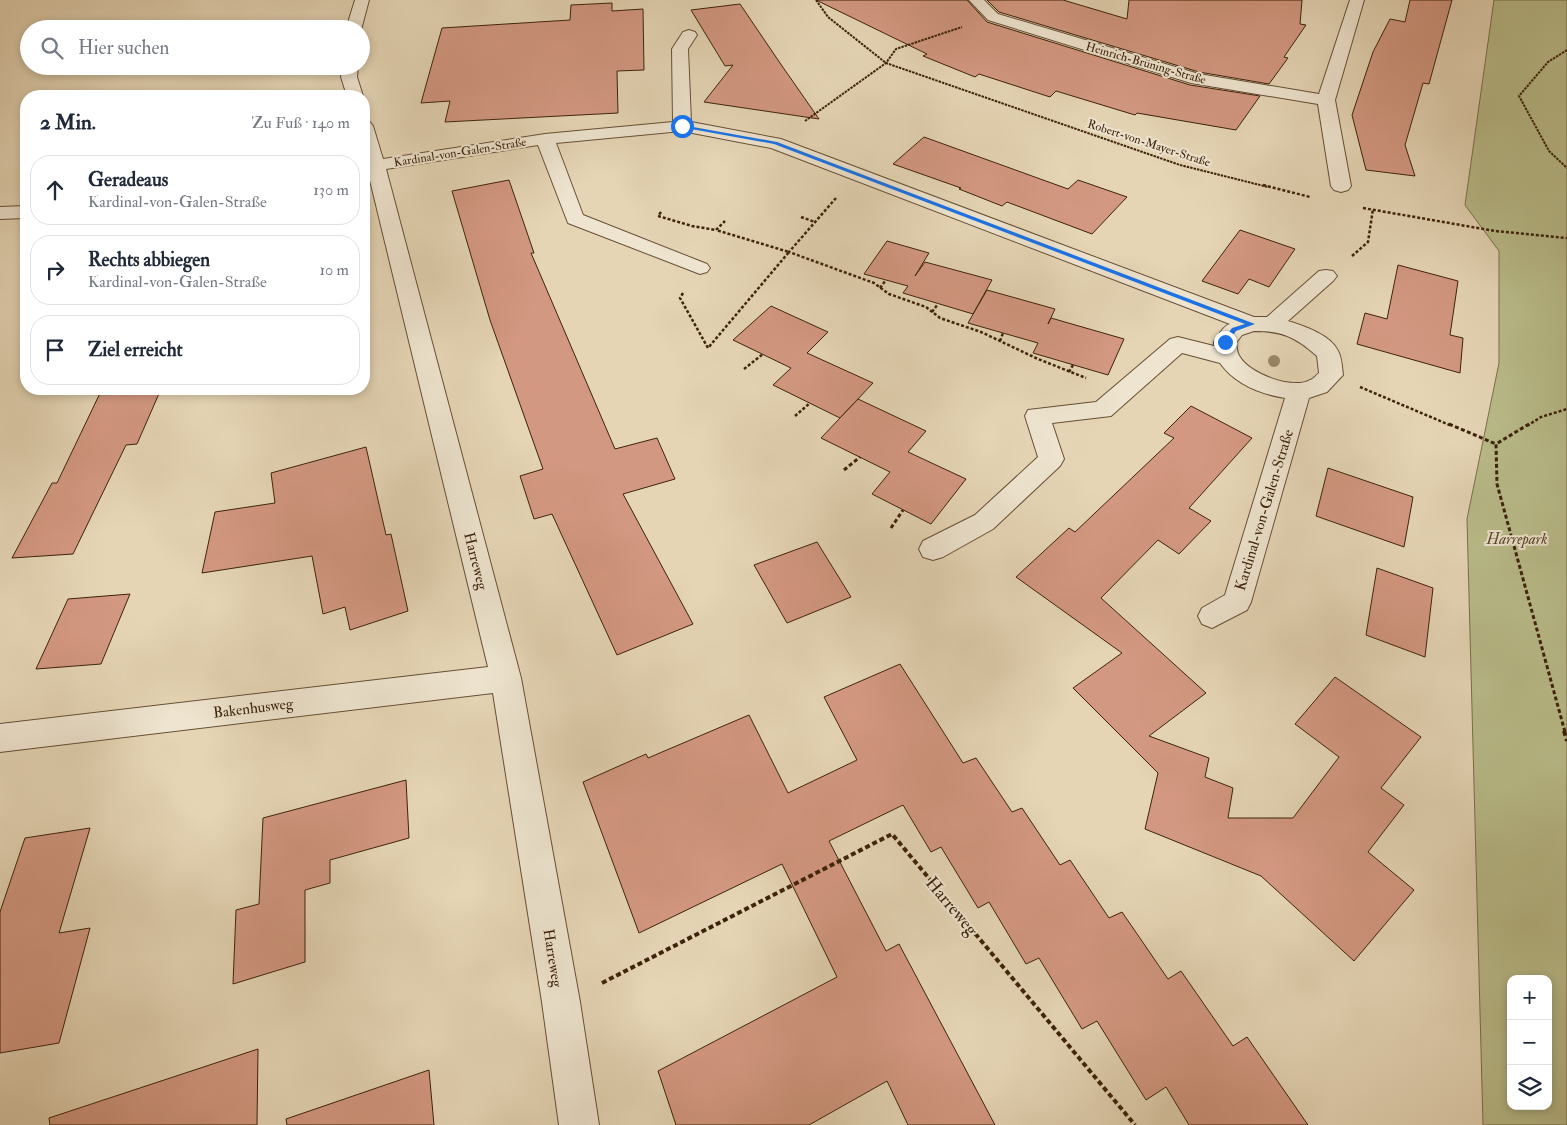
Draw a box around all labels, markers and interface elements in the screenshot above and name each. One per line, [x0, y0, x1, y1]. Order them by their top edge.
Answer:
search box [20, 20, 370, 75]
icon: search [38, 34, 66, 62]
text: Hier suchen [78, 36, 169, 60]
street label: Heinrich-Brüning-Straße [1084, 39, 1208, 88]
text: 2 Min. [40, 109, 96, 136]
text: Zu Fuß · 140 m [252, 113, 350, 133]
route start [671, 115, 694, 138]
street label: Robert-von-Mayer-Straße [1086, 117, 1212, 170]
street label: Kardinal-von-Galen-Straße [393, 135, 527, 170]
text: Geradeaus [88, 168, 168, 192]
icon: ahead [41, 176, 69, 204]
text: 130 m [313, 180, 349, 200]
text: Kardinal-von-Galen-Straße [88, 192, 267, 212]
text: Rechts abbiegen [88, 248, 210, 272]
icon: right [41, 256, 69, 284]
text: 10 m [319, 260, 349, 280]
text: Kardinal-von-Galen-Straße [88, 272, 267, 292]
route end [1214, 331, 1237, 354]
icon: arrive [41, 336, 69, 364]
text: Ziel erreicht [88, 338, 183, 362]
street label: Kardinal-von-Galen-Straße [1231, 427, 1298, 593]
street label: Harreweg [459, 530, 492, 592]
park label: Harrepark [1486, 530, 1547, 549]
street label: Bakenhusweg [212, 694, 295, 723]
street label: Harreweg [920, 872, 984, 942]
street label: Harreweg [539, 928, 567, 989]
map controls [1507, 975, 1552, 1110]
button: + [1507, 975, 1552, 1020]
button: − [1507, 1020, 1552, 1065]
button: layers [1507, 1065, 1552, 1110]

